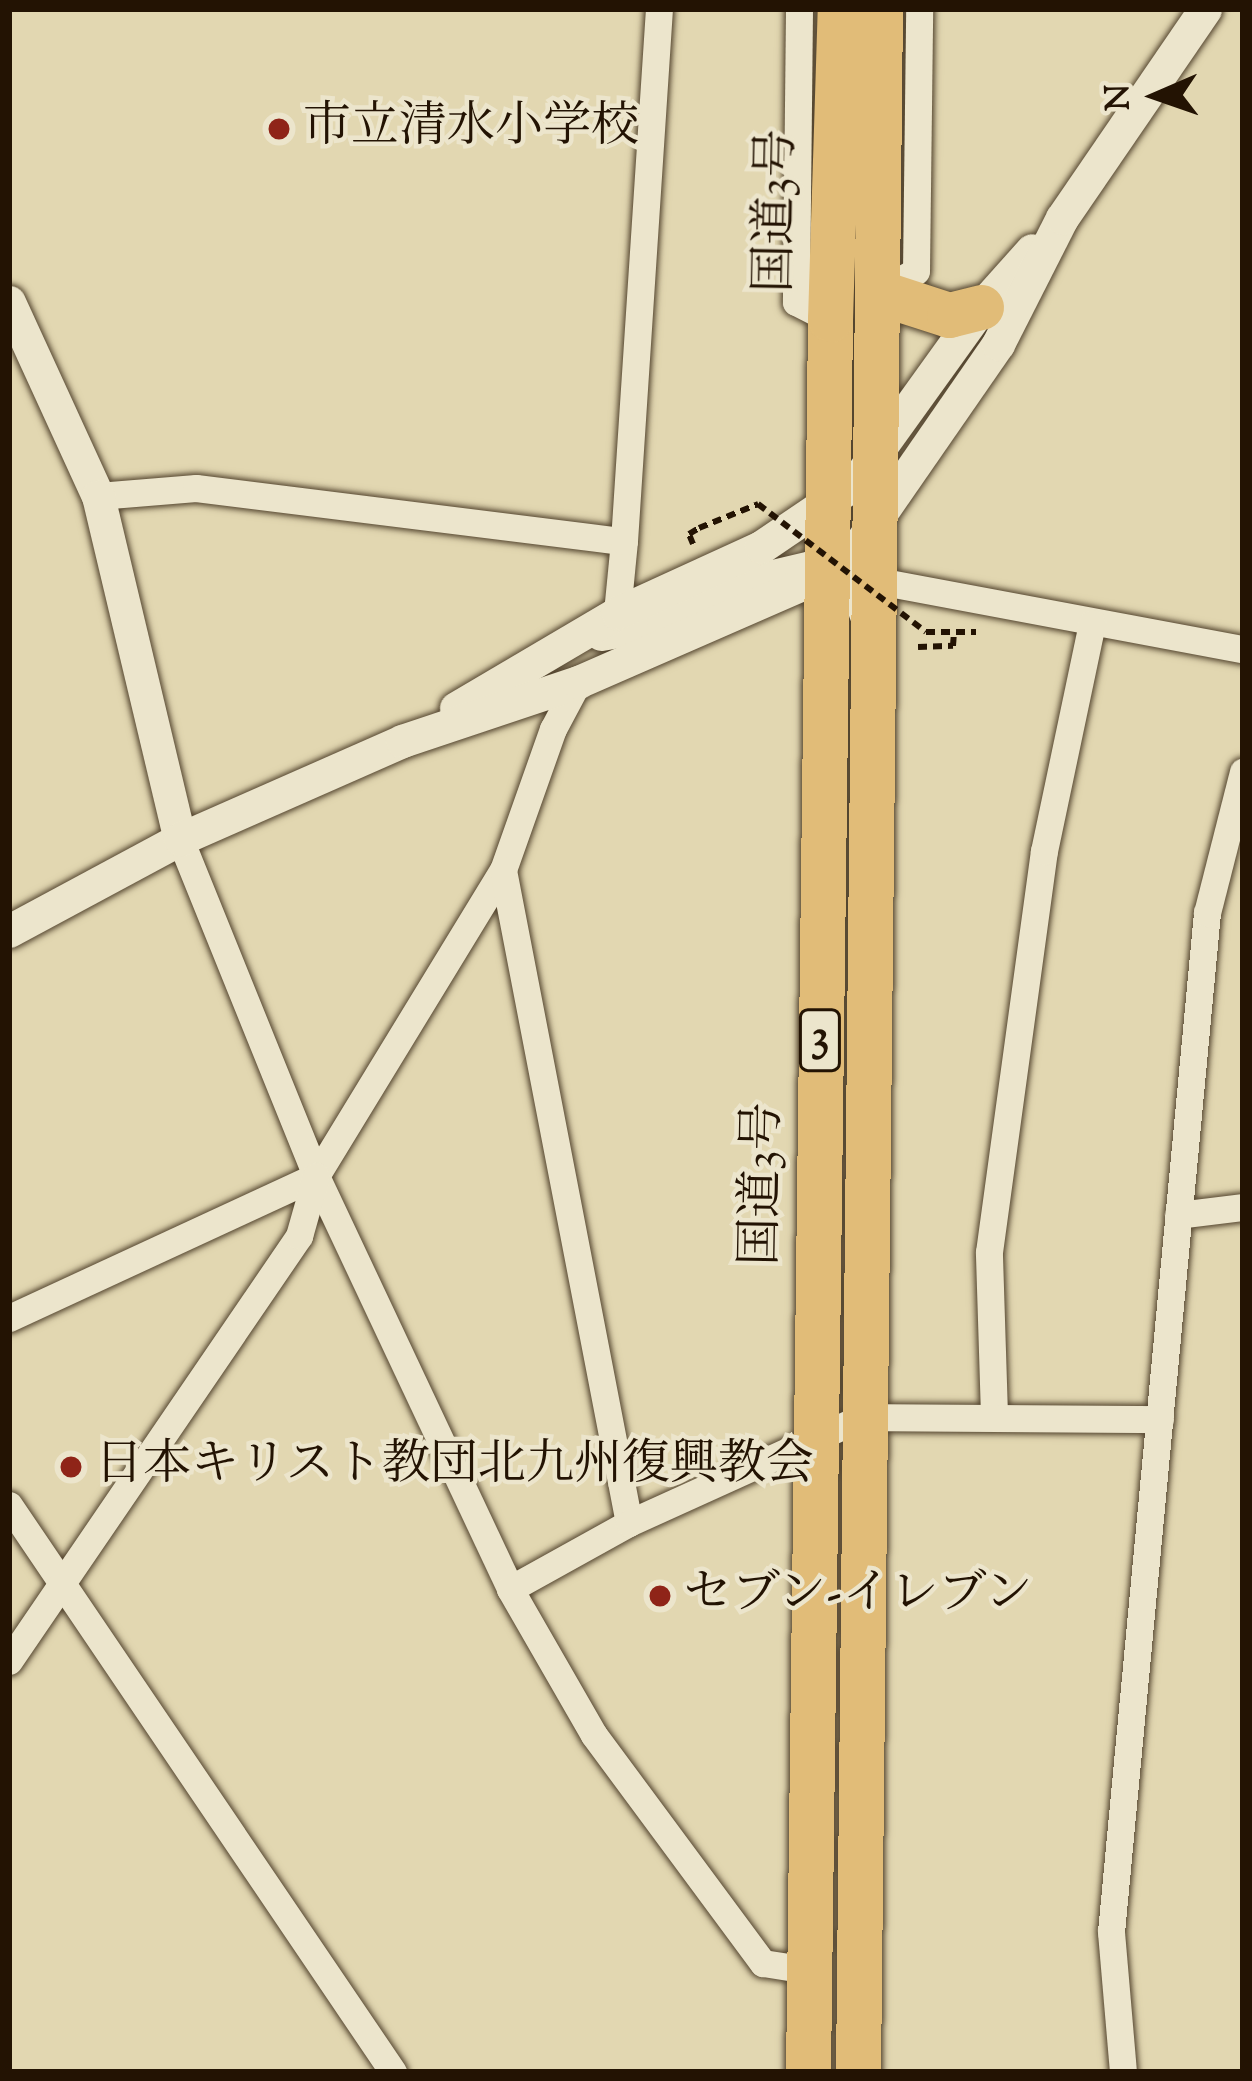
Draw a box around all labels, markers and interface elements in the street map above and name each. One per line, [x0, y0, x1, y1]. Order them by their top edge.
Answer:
north arrow [1096, 36, 1216, 156]
text: N [1096, 83, 1144, 111]
place label: 市立清水小学校 [303, 100, 639, 158]
marker: 市立清水小学校 [266, 116, 292, 142]
street label: 国道3号 [748, 129, 808, 293]
road number: 3 [796, 1001, 844, 1079]
street label: 国道3号 [734, 1102, 794, 1266]
place label: 日本キリスト教団北九州復興教会 [95, 1438, 815, 1496]
marker: 日本キリスト教団北九州復興教会 [58, 1454, 84, 1480]
place label: セブン-イレブン [684, 1567, 1036, 1625]
marker: セブン-イレブン [647, 1583, 673, 1609]

